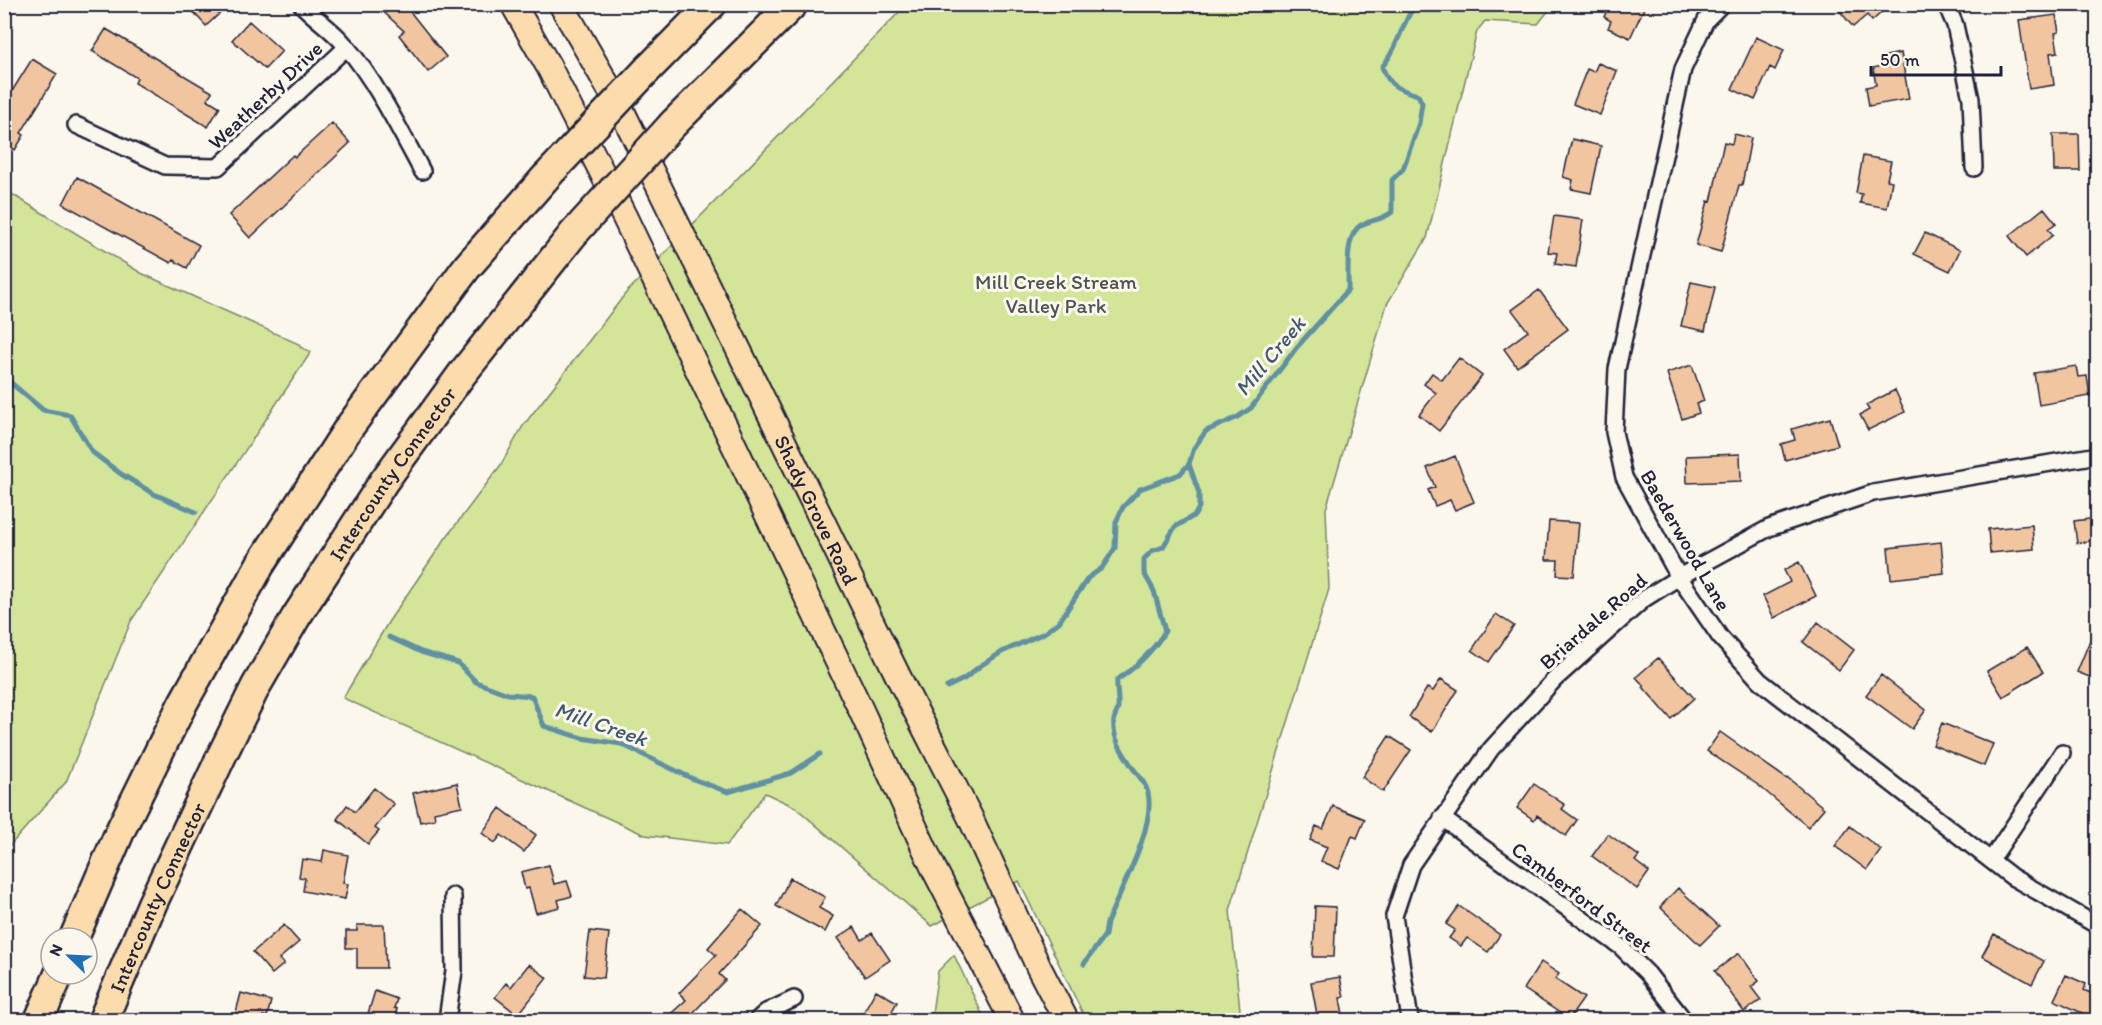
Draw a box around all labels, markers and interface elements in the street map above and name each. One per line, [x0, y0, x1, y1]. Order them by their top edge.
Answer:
street label: Weatherby Drive [203, 36, 327, 154]
scale bar [1871, 39, 2002, 77]
text: 50 m [1880, 49, 1920, 71]
park label: Mill Creek Stream Valley Park [975, 269, 1137, 318]
water label: Mill Creek [1229, 309, 1312, 401]
street label: Intercounty Connector [323, 381, 462, 565]
street label: Shady Grove Road [770, 431, 864, 589]
street label: Baederwood Lane [1635, 465, 1737, 615]
street label: Briardale Road [1534, 568, 1652, 674]
water label: Mill Creek [551, 696, 652, 753]
street label: Intercounty Connector [104, 798, 211, 996]
street label: Camberford Street [1507, 836, 1657, 958]
north arrow [39, 926, 99, 986]
text: N [45, 941, 67, 959]

